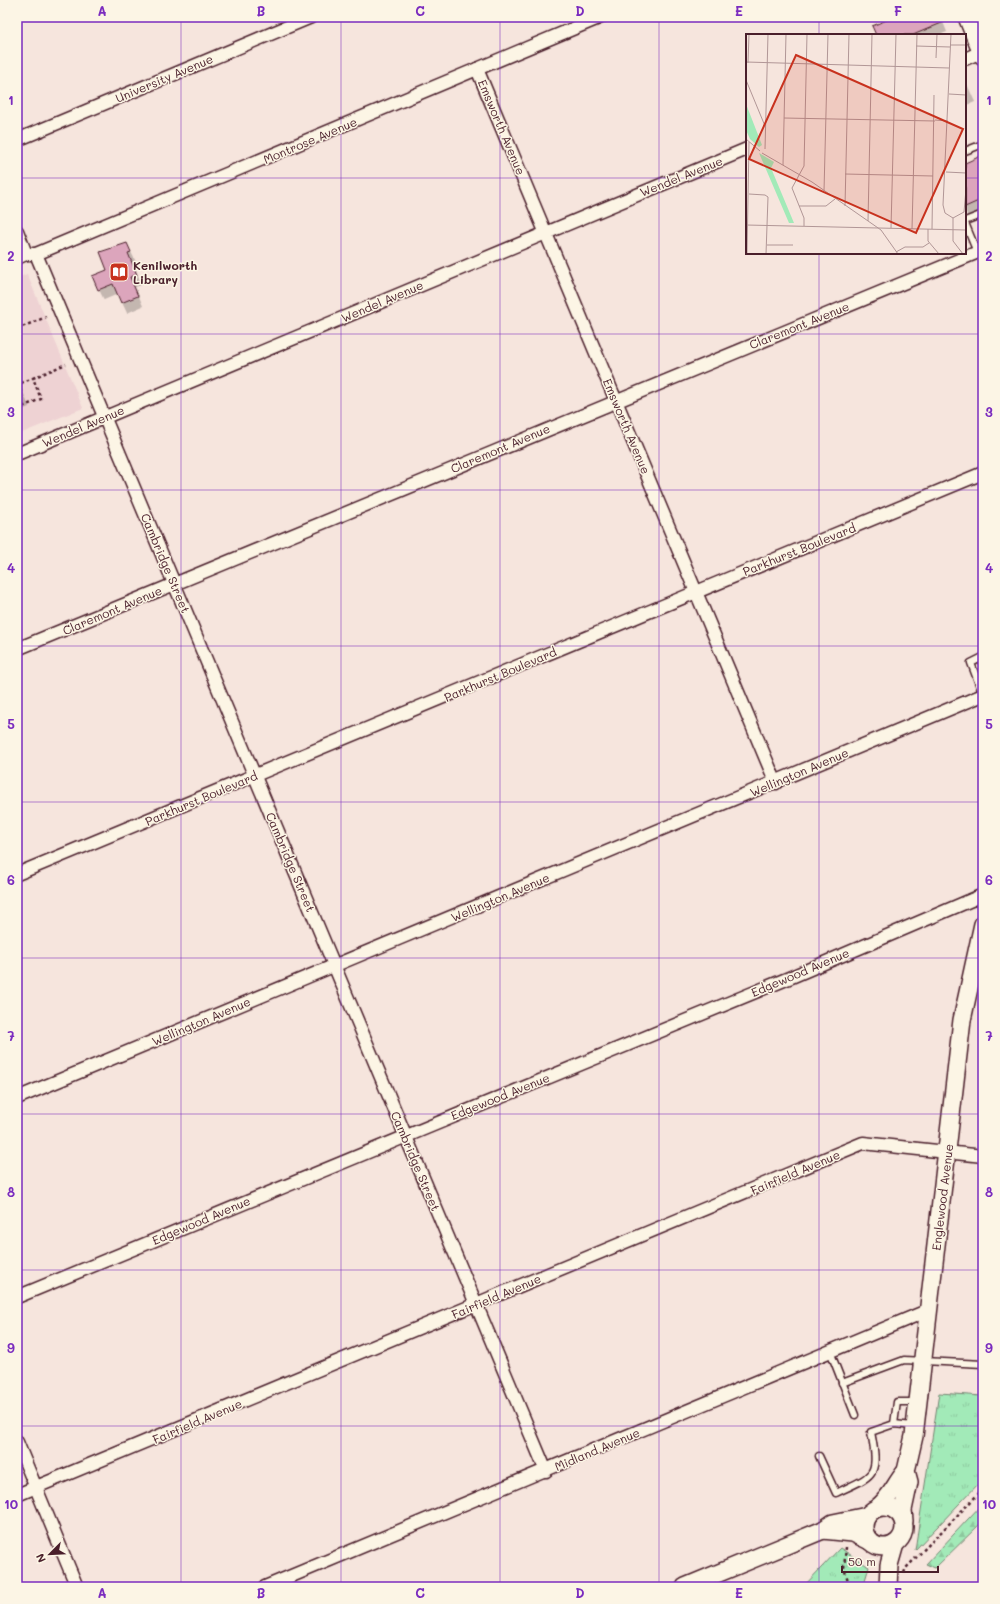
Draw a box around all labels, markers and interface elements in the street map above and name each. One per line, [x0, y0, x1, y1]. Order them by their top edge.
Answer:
text: A [97, 2, 107, 19]
text: B [257, 2, 266, 19]
text: C [415, 2, 425, 19]
text: D [575, 2, 585, 19]
text: E [735, 2, 743, 19]
text: F [894, 2, 902, 19]
inset map [746, 34, 966, 254]
street label: University Avenue [113, 50, 215, 106]
street label: Emsworth Avenue [475, 77, 529, 177]
text: 1 [8, 91, 14, 108]
text: 1 [986, 91, 992, 108]
street label: Montrose Avenue [261, 113, 359, 167]
street label: Wendel Avenue [637, 152, 725, 200]
text: 2 [7, 247, 15, 264]
text: 2 [985, 247, 993, 264]
place label: Kenilworth Library [133, 257, 197, 287]
library icon: Kenilworth Library [108, 261, 130, 283]
street label: Wendel Avenue [338, 276, 426, 326]
street label: Claremont Avenue [747, 298, 851, 352]
street label: Emsworth Avenue [600, 376, 654, 476]
street label: Wendel Avenue [39, 401, 127, 451]
text: 3 [7, 403, 15, 420]
text: 3 [985, 403, 993, 420]
street label: Claremont Avenue [448, 420, 552, 476]
street label: Cambridge Street [138, 511, 194, 615]
street label: Parkhurst Boulevard [740, 519, 858, 579]
text: 4 [7, 559, 15, 576]
text: 4 [985, 559, 993, 576]
street label: Claremont Avenue [60, 582, 164, 638]
street label: Parkhurst Boulevard [441, 643, 559, 705]
text: 5 [7, 715, 15, 732]
text: 5 [985, 715, 993, 732]
street label: Wellington Avenue [747, 744, 851, 800]
street label: Parkhurst Boulevard [142, 767, 260, 829]
street label: Cambridge Street [263, 810, 319, 914]
street label: Wellington Avenue [448, 869, 552, 925]
text: 6 [7, 871, 15, 888]
text: 6 [985, 871, 993, 888]
street label: Edgewood Avenue [748, 944, 852, 1000]
street label: Wellington Avenue [149, 993, 253, 1049]
text: 7 [7, 1027, 15, 1044]
text: 7 [985, 1027, 993, 1044]
street label: Edgewood Avenue [448, 1069, 552, 1123]
street label: Cambridge Street [388, 1109, 444, 1213]
street label: Englewood Avenue [928, 1143, 956, 1251]
street label: Fairfield Avenue [748, 1146, 842, 1198]
text: 8 [7, 1183, 15, 1200]
text: 8 [985, 1183, 993, 1200]
street label: Edgewood Avenue [149, 1192, 253, 1248]
street label: Fairfield Avenue [449, 1270, 543, 1322]
text: 9 [7, 1339, 15, 1356]
text: 9 [985, 1339, 993, 1356]
street label: Fairfield Avenue [150, 1395, 244, 1447]
street label: Midland Avenue [552, 1424, 642, 1474]
text: 10 [4, 1495, 18, 1512]
text: 10 [982, 1495, 996, 1512]
north arrow [30, 1534, 70, 1574]
scale bar [842, 1548, 938, 1574]
text: N [32, 1551, 49, 1565]
text: 50 m [848, 1553, 876, 1569]
text: A [97, 1584, 107, 1601]
text: B [257, 1584, 266, 1601]
text: C [415, 1584, 425, 1601]
text: D [575, 1584, 585, 1601]
text: E [735, 1584, 743, 1601]
text: F [894, 1584, 902, 1601]

